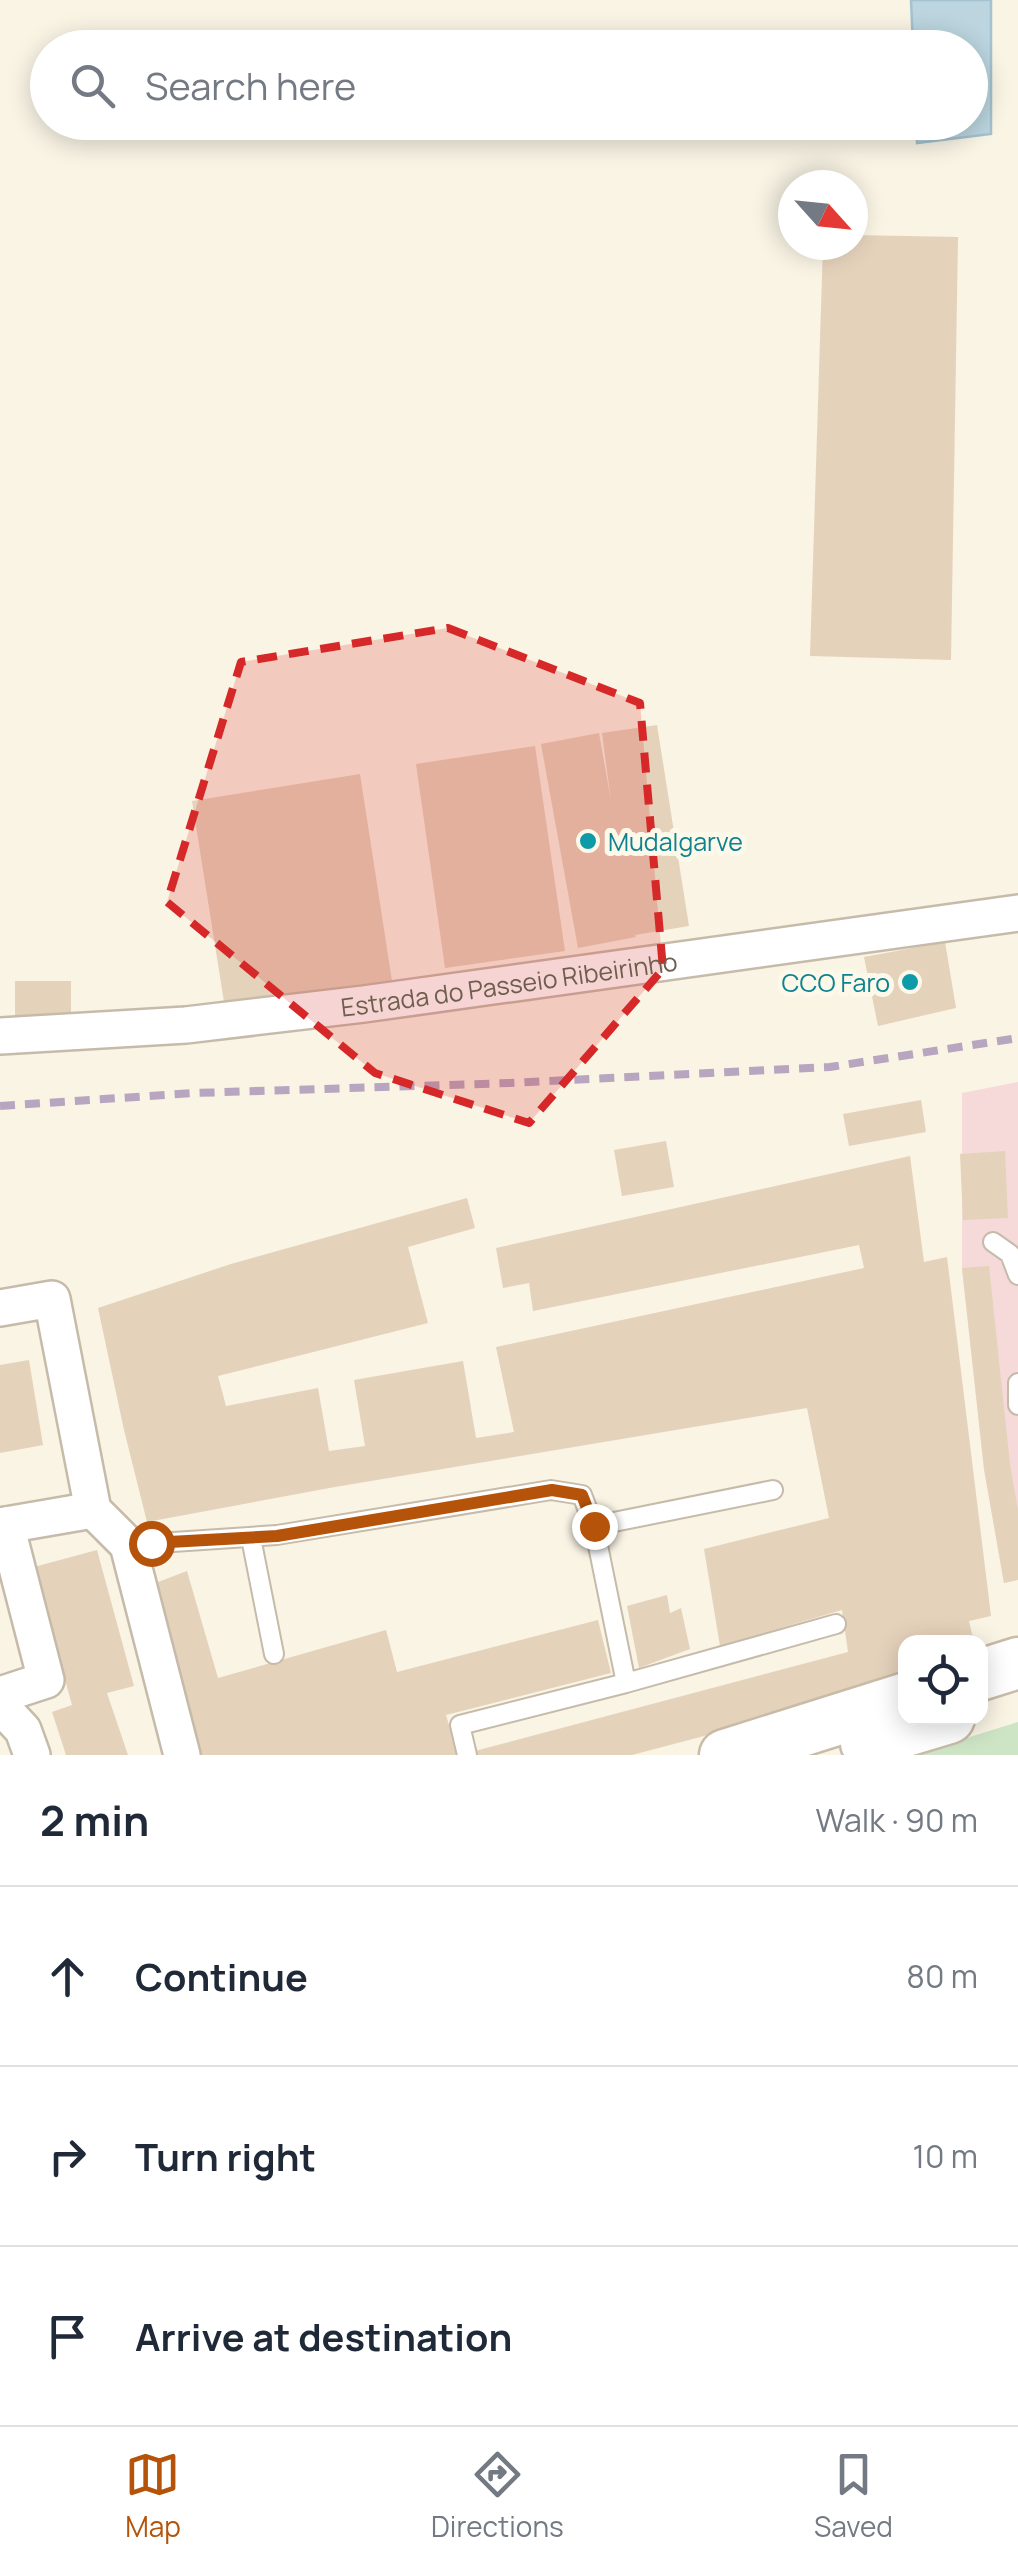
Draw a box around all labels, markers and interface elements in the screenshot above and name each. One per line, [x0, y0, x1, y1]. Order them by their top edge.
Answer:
search box [30, 30, 988, 140]
icon: search [65, 58, 120, 113]
text: Search here [145, 59, 356, 111]
north arrow [778, 170, 868, 260]
place label: Mudalgarve [608, 824, 743, 859]
marker: Mudalgarve [577, 830, 599, 852]
street label: Estrada do Passeio Ribeirinho [339, 943, 680, 1024]
place label: CCO Faro [782, 965, 890, 1000]
marker: CCO Faro [899, 971, 921, 993]
route end [572, 1504, 618, 1550]
route start [129, 1521, 175, 1567]
map controls [898, 1635, 988, 1725]
button: locate [898, 1635, 988, 1725]
text: 2 min [40, 1791, 149, 1849]
text: Walk · 90 m [815, 1798, 978, 1842]
icon: ahead [40, 1949, 95, 2004]
text: Continue [135, 1950, 308, 2002]
text: 80 m [906, 1954, 978, 1998]
icon: right [40, 2129, 95, 2184]
text: Turn right [135, 2130, 316, 2182]
text: 10 m [912, 2134, 978, 2178]
icon: arrive [40, 2309, 95, 2364]
text: Arrive at destination [135, 2310, 512, 2362]
tab: Map [125, 2447, 181, 2545]
tab: Directions [431, 2447, 564, 2545]
tab: Saved [814, 2447, 893, 2545]

